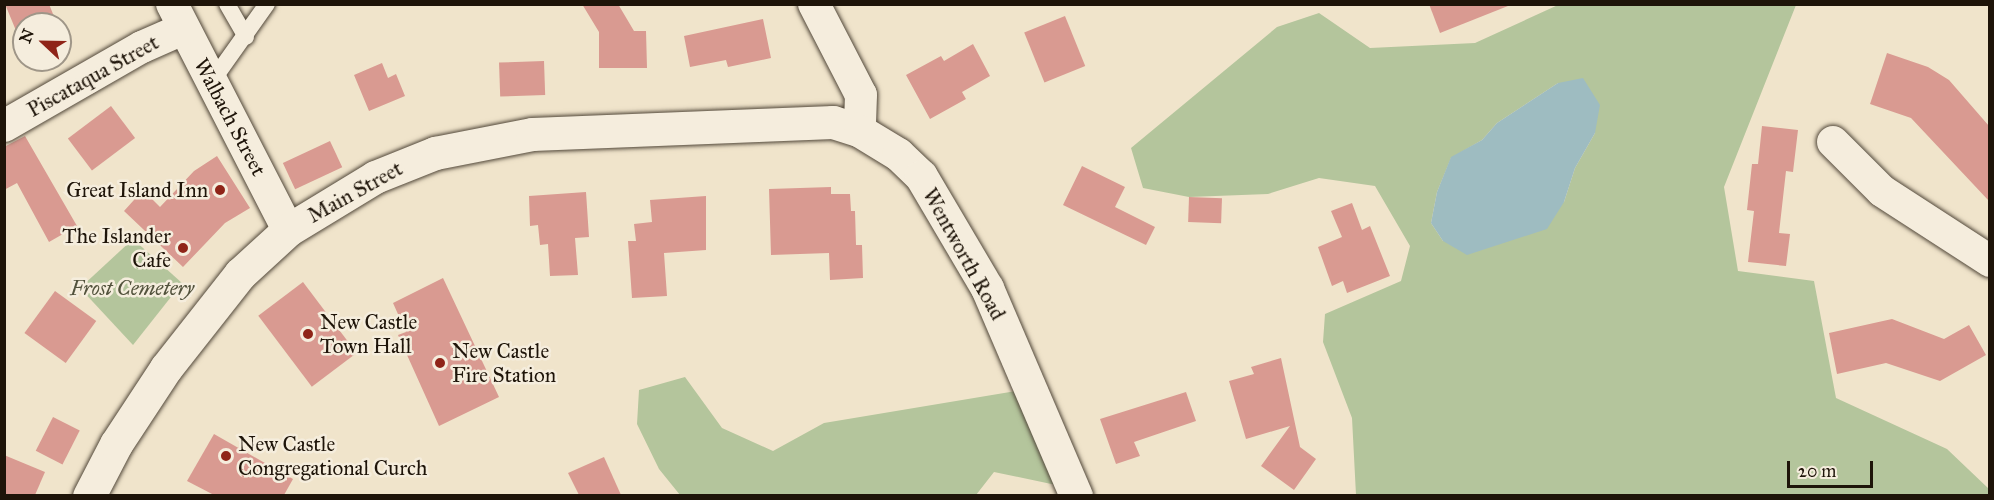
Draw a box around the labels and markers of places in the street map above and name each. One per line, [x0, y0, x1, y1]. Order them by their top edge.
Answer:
place label: Great Island Inn [66, 177, 208, 203]
marker: Great Island Inn [213, 183, 227, 197]
place label: The Islander Cafe [62, 223, 171, 273]
marker: The Islander Cafe [176, 241, 190, 255]
place label: New Castle Town Hall [320, 309, 417, 359]
marker: New Castle Town Hall [301, 327, 315, 341]
place label: New Castle Fire Station [452, 338, 556, 388]
marker: New Castle Fire Station [433, 356, 447, 370]
place label: New Castle Congregational Curch [238, 431, 427, 481]
marker: New Castle Congregational Curch [219, 449, 233, 463]

